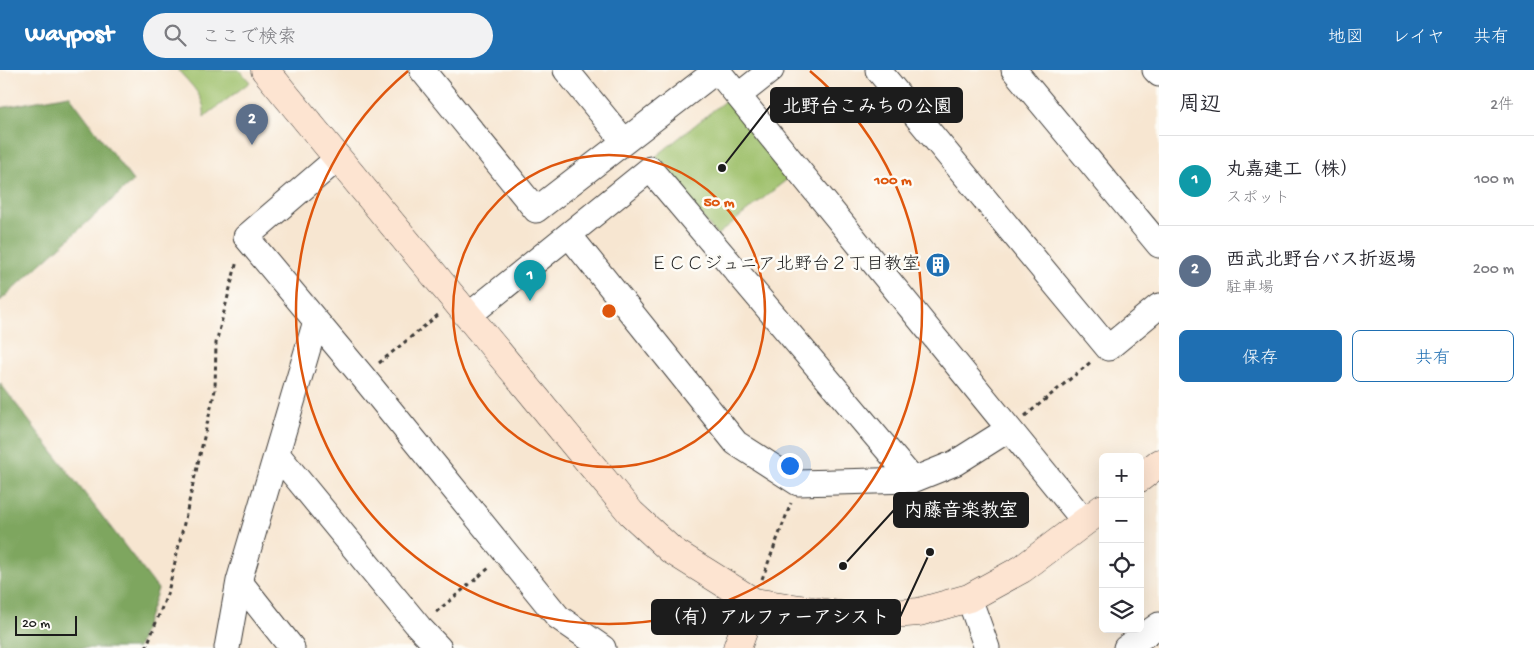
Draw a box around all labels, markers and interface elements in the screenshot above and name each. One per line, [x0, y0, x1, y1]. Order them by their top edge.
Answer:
search box [143, 13, 493, 58]
text: Waypost [25, 21, 113, 50]
icon: search [161, 21, 189, 49]
text: ここで検索 [201, 27, 296, 50]
text: 地図 [1328, 28, 1364, 49]
text: レイヤ [1392, 28, 1445, 49]
text: 共有 [1473, 28, 1509, 49]
callout: 北野台こみちの公園 [771, 88, 962, 122]
text: 周辺 [1179, 94, 1221, 119]
text: 北野台こみちの公園 [782, 96, 952, 120]
text: 2件 [1490, 97, 1514, 116]
pin: 2 [236, 104, 268, 145]
text: 丸嘉建工（株） [1226, 160, 1359, 183]
text: 1 [1192, 171, 1198, 190]
text: 100 m [1474, 171, 1514, 190]
text: 100 m [873, 172, 912, 190]
text: スポット [1226, 190, 1290, 209]
text: 50 m [704, 194, 735, 212]
text: 西武北野台バス折返場 [1226, 250, 1416, 273]
building icon: ＥＣＣジュニア北野台２丁目教室 [925, 252, 951, 278]
place label: ＥＣＣジュニア北野台２丁目教室 [650, 254, 920, 276]
pin: 1 [514, 260, 546, 301]
text: 2 [1191, 261, 1199, 280]
text: 200 m [1473, 261, 1514, 280]
text: 駐車場 [1226, 280, 1274, 299]
centre of rings [600, 302, 618, 320]
button: 保存 [1179, 330, 1342, 382]
button: 共有 [1352, 330, 1514, 382]
your location [777, 453, 803, 479]
map controls [1099, 453, 1144, 633]
button: + [1099, 453, 1144, 498]
callout: 内藤音楽教室 [894, 493, 1028, 527]
button: − [1099, 498, 1144, 543]
text: 内藤音楽教室 [904, 500, 1018, 524]
button: locate [1099, 543, 1144, 588]
button: layers [1099, 588, 1144, 633]
callout: （有）アルファーアシスト [652, 600, 900, 634]
text: （有）アルファーアシスト [662, 606, 890, 631]
scale bar [15, 613, 78, 636]
text: 20 m [22, 616, 50, 633]

